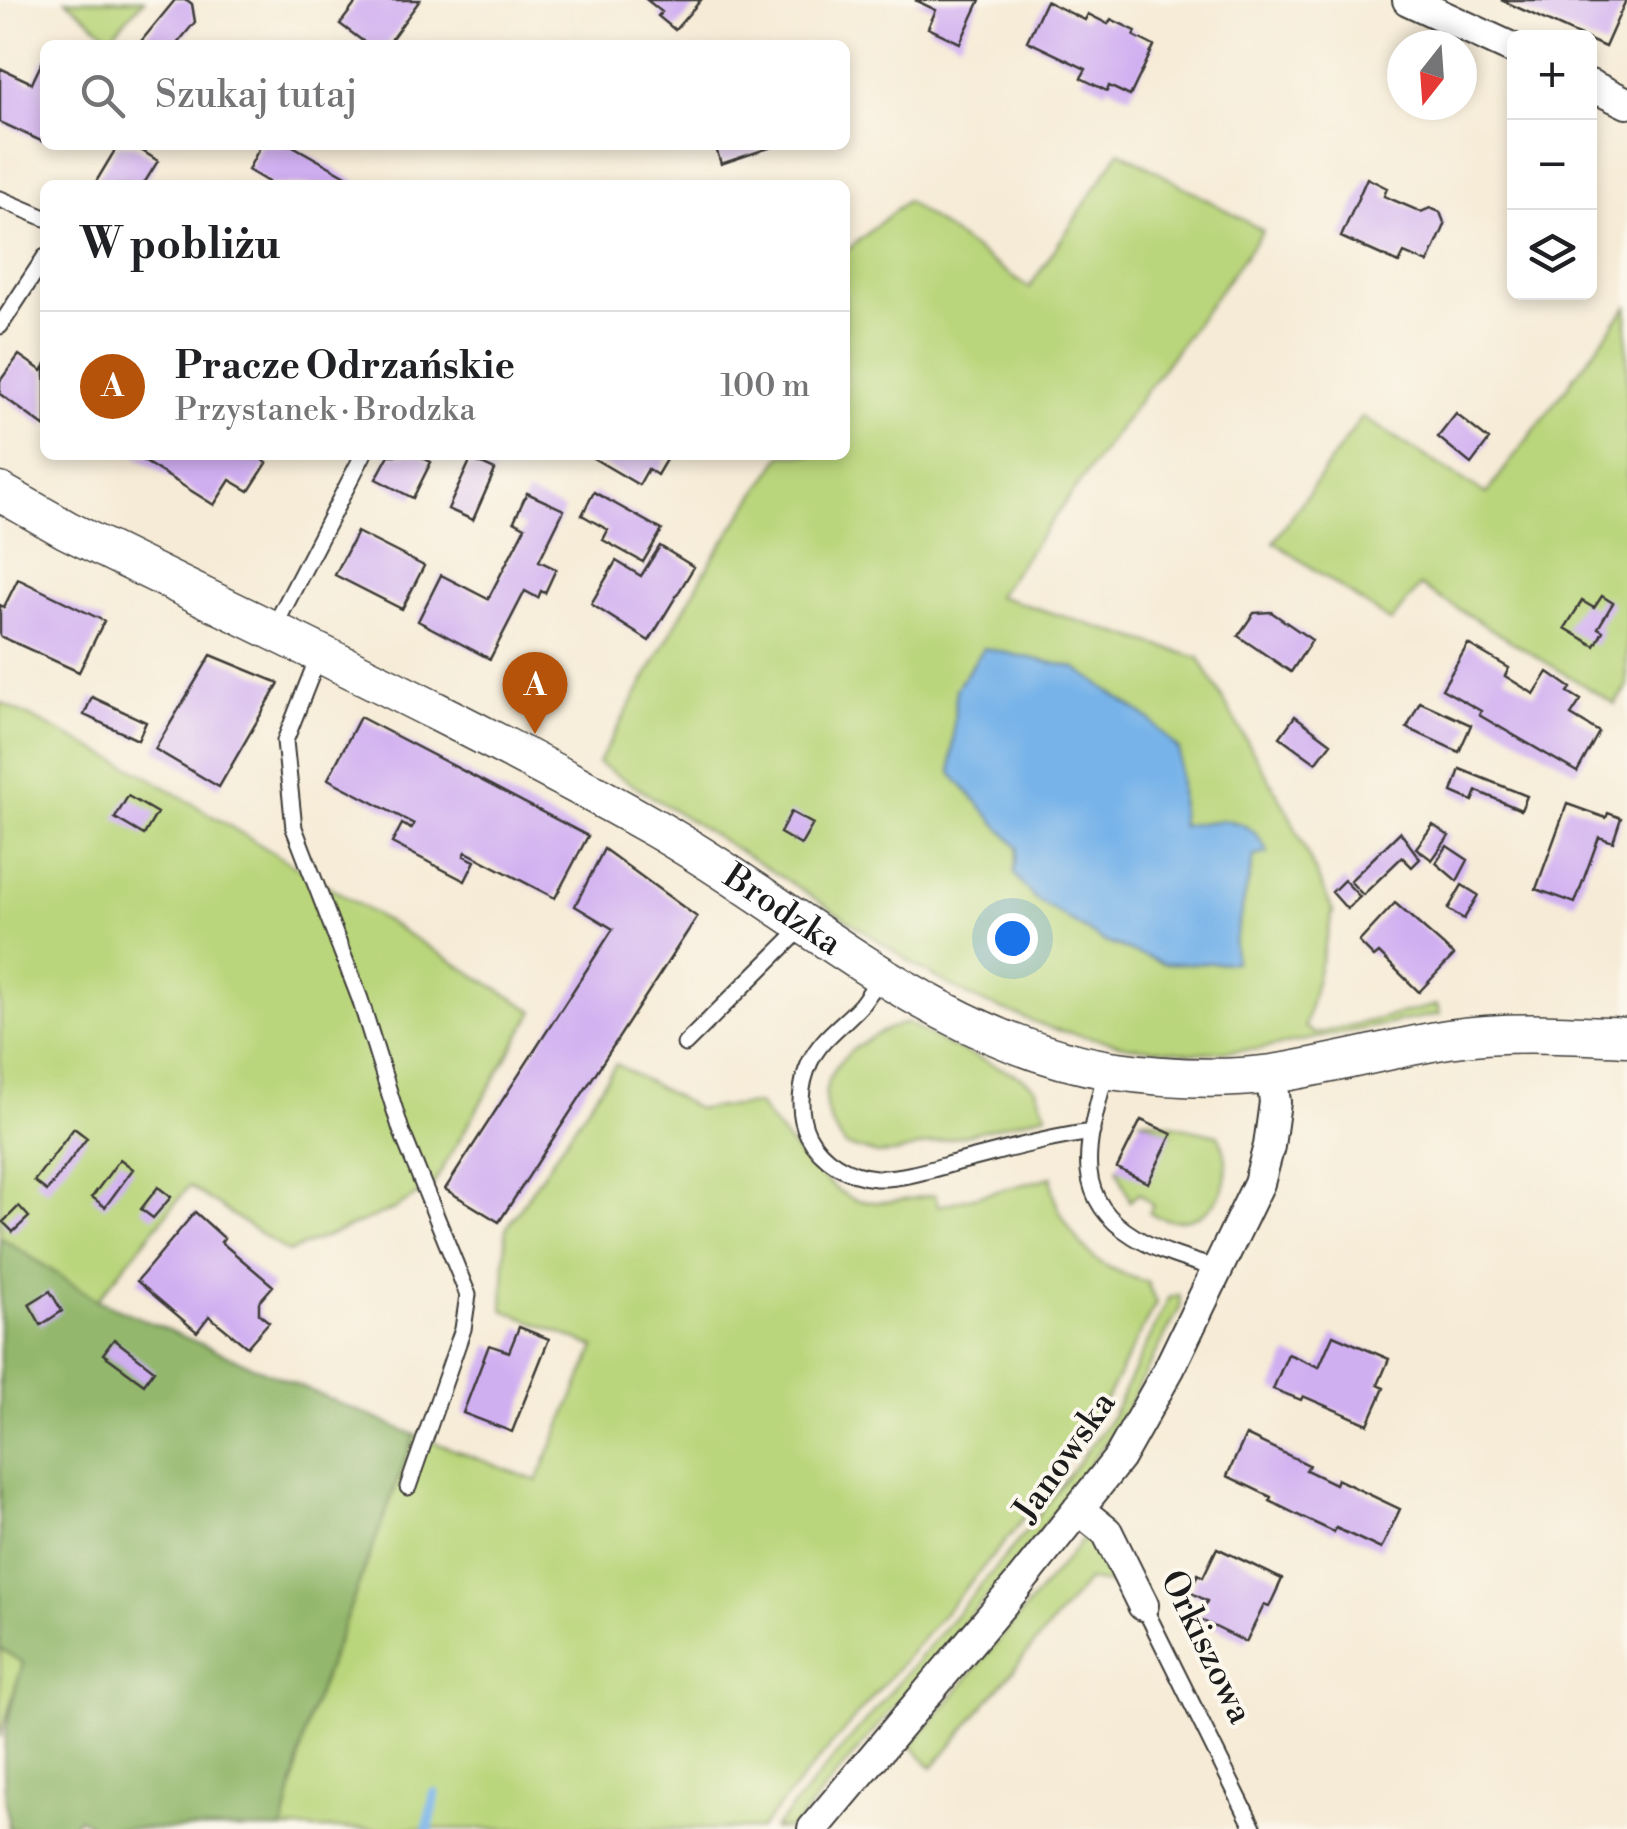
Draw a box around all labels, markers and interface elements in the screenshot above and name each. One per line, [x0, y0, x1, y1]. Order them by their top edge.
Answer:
north arrow [1387, 30, 1477, 120]
map controls [1507, 30, 1597, 300]
button: + [1507, 30, 1597, 120]
search box [40, 40, 850, 150]
icon: search [75, 68, 130, 123]
text: Szukaj tutaj [155, 72, 358, 119]
button: − [1507, 120, 1597, 210]
button: layers [1507, 210, 1597, 300]
text: W pobliżu [80, 219, 280, 272]
text: Pracze Odrzańskie [175, 343, 515, 390]
text: A [101, 366, 124, 406]
text: 100 m [720, 366, 810, 406]
text: Przystanek · Brodzka [175, 390, 476, 430]
pin: A [502, 652, 568, 734]
street label: Brodzka [715, 854, 850, 965]
your location [987, 913, 1038, 964]
street label: Janowska [1003, 1383, 1126, 1532]
street label: Orkiszowa [1150, 1563, 1262, 1731]

